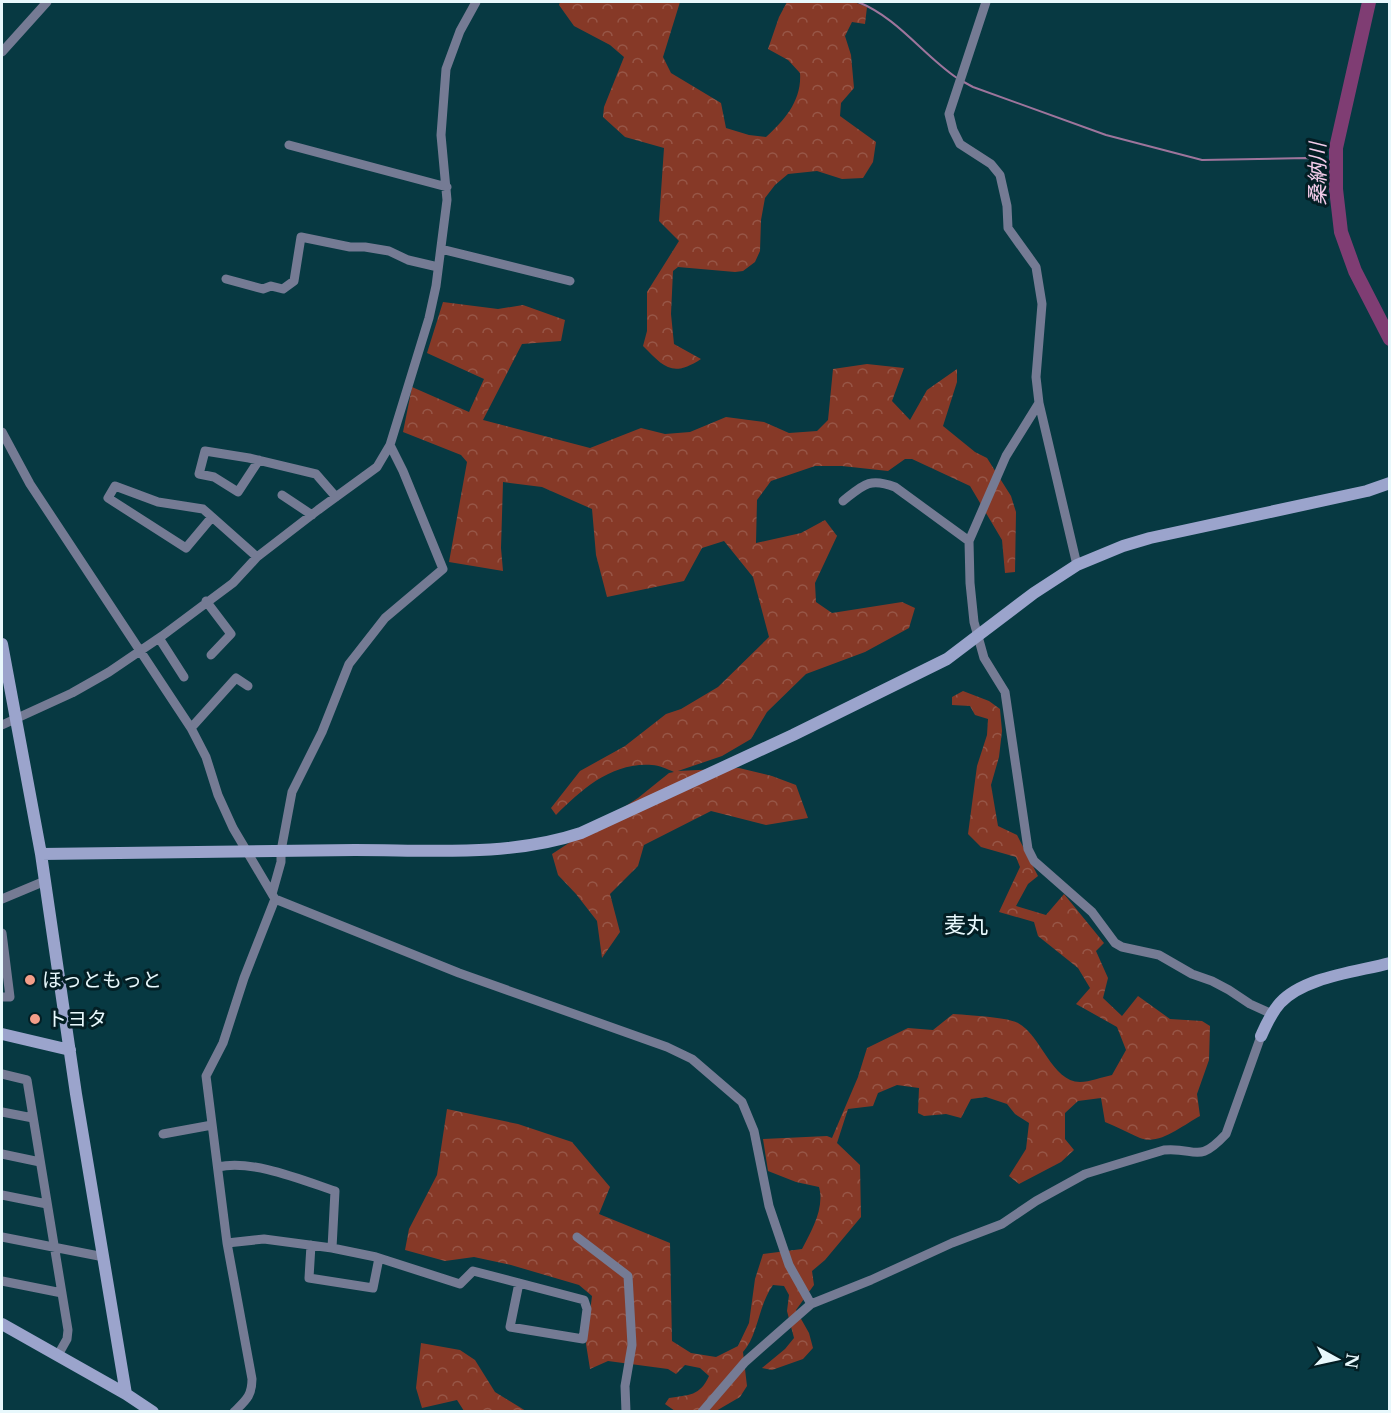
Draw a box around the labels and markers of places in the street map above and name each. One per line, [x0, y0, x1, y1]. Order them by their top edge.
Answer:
place label: ほっともっと [42, 968, 162, 992]
marker: ほっともっと [23, 973, 37, 987]
place label: トヨタ [47, 1007, 107, 1031]
marker: トヨタ [28, 1012, 42, 1026]

